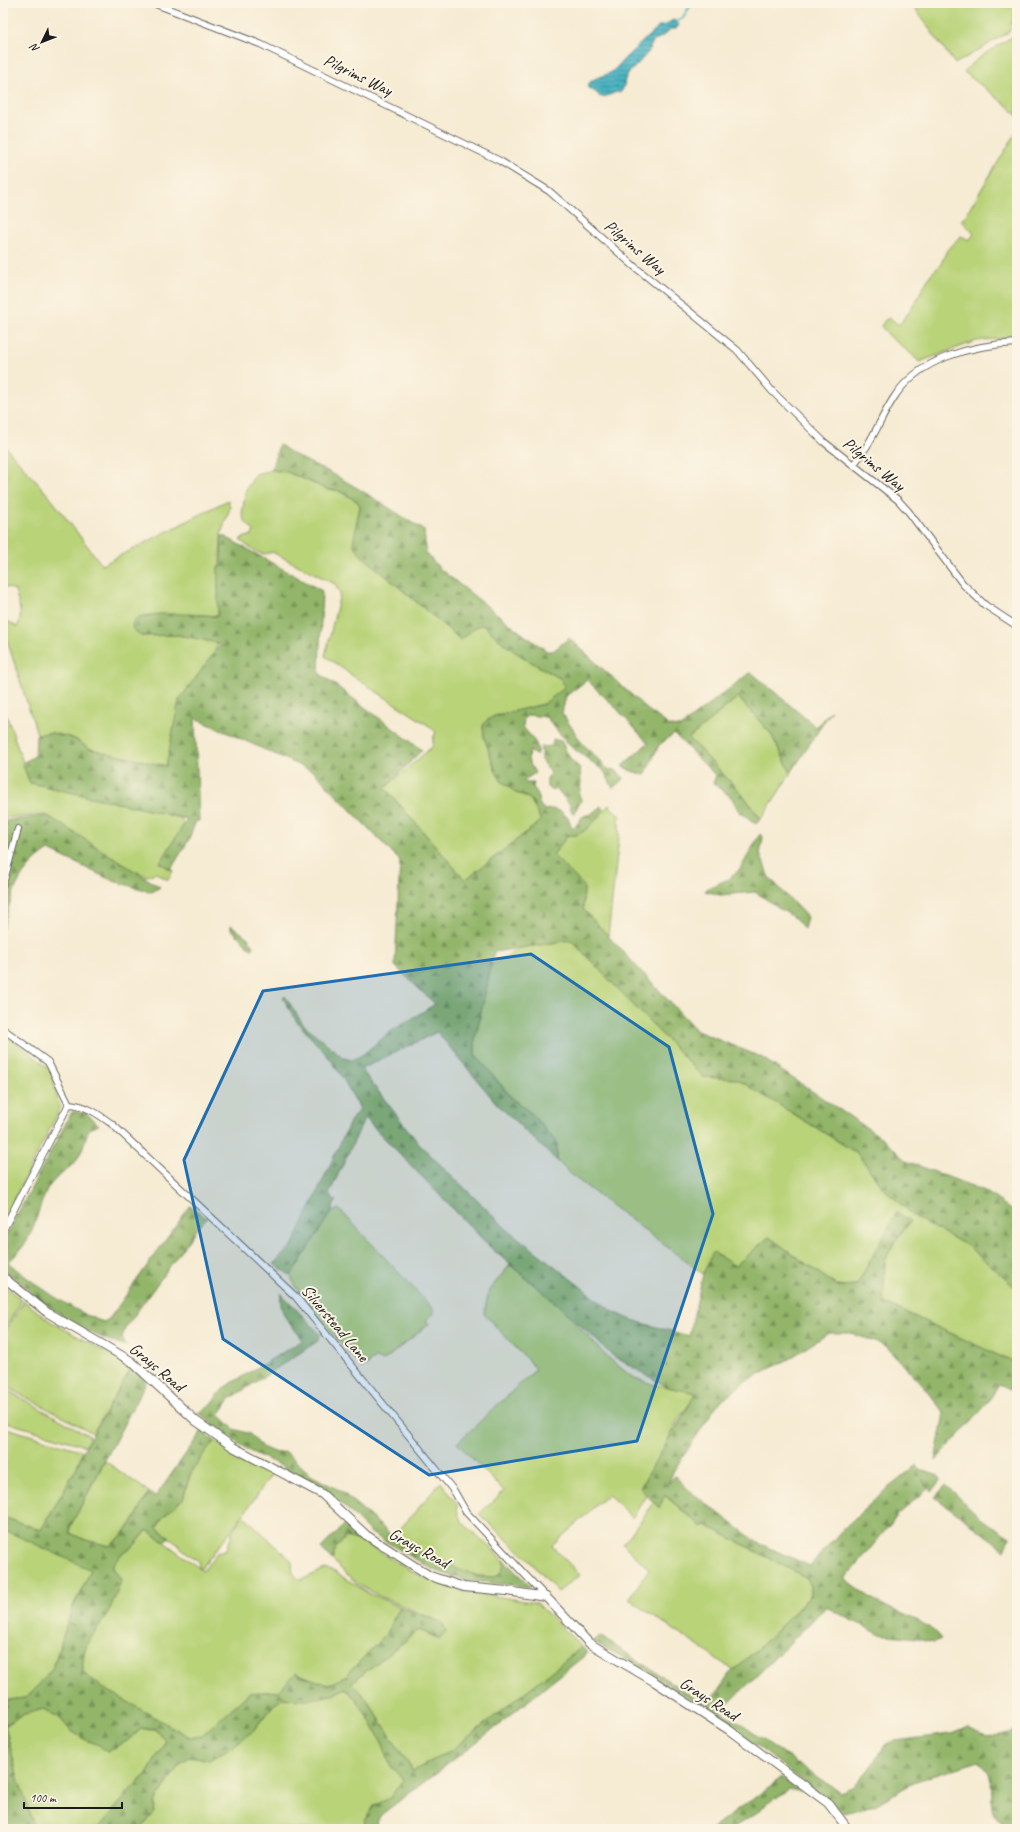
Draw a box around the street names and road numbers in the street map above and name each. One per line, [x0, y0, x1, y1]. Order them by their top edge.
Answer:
street label: Pilgrims Way [320, 49, 397, 101]
street label: Pilgrims Way [600, 215, 671, 280]
street label: Pilgrims Way [839, 433, 910, 496]
street label: Silverstead Lane [297, 1280, 374, 1367]
street label: Grays Road [125, 1338, 191, 1398]
street label: Grays Road [385, 1523, 455, 1574]
street label: Grays Road [676, 1672, 744, 1727]

